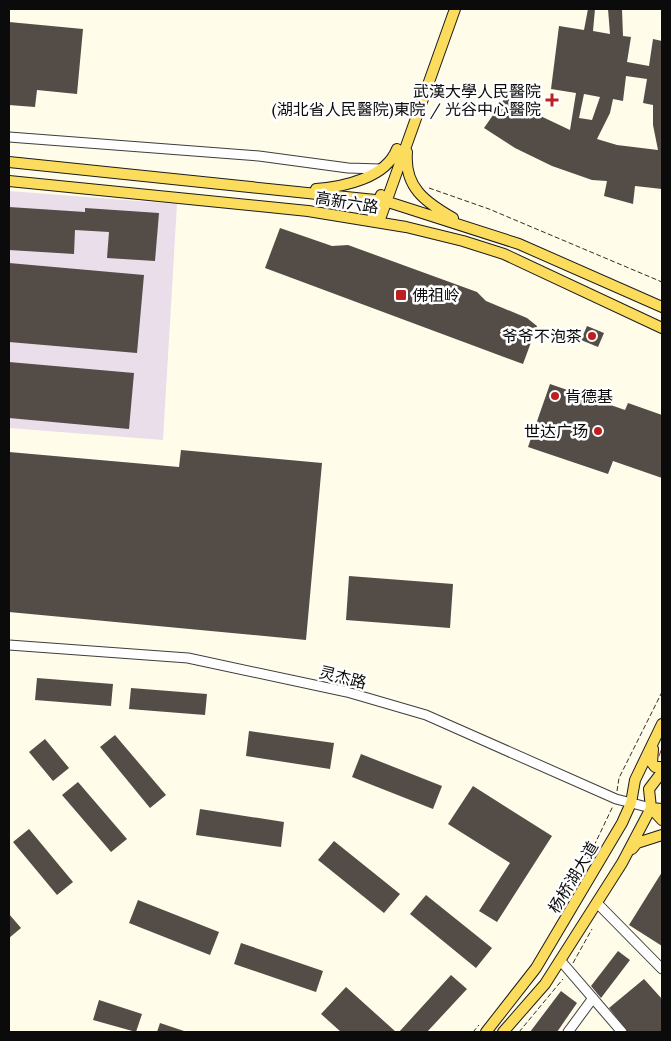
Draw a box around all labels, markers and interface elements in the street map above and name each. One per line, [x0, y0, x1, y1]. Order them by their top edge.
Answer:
place label: 武漢大學人民醫院 (湖北省人民醫院)東院 / 光谷中心醫院 [272, 81, 541, 120]
marker: 武漢大學人民醫院 (湖北省人民醫院)東院 / 光谷中心醫院 [545, 93, 559, 107]
street label: 高新六路 [314, 187, 380, 217]
place label: 佛祖岭 [412, 285, 460, 305]
marker: 佛祖岭 [394, 288, 408, 302]
place label: 爷爷不泡茶 [502, 326, 582, 346]
marker: 爷爷不泡茶 [586, 330, 598, 342]
place label: 肯德基 [565, 386, 613, 406]
marker: 肯德基 [549, 390, 561, 402]
place label: 世达广场 [524, 421, 588, 441]
marker: 世达广场 [592, 425, 604, 437]
street label: 灵杰路 [317, 661, 369, 693]
street label: 杨桥湖大道 [544, 838, 602, 916]

